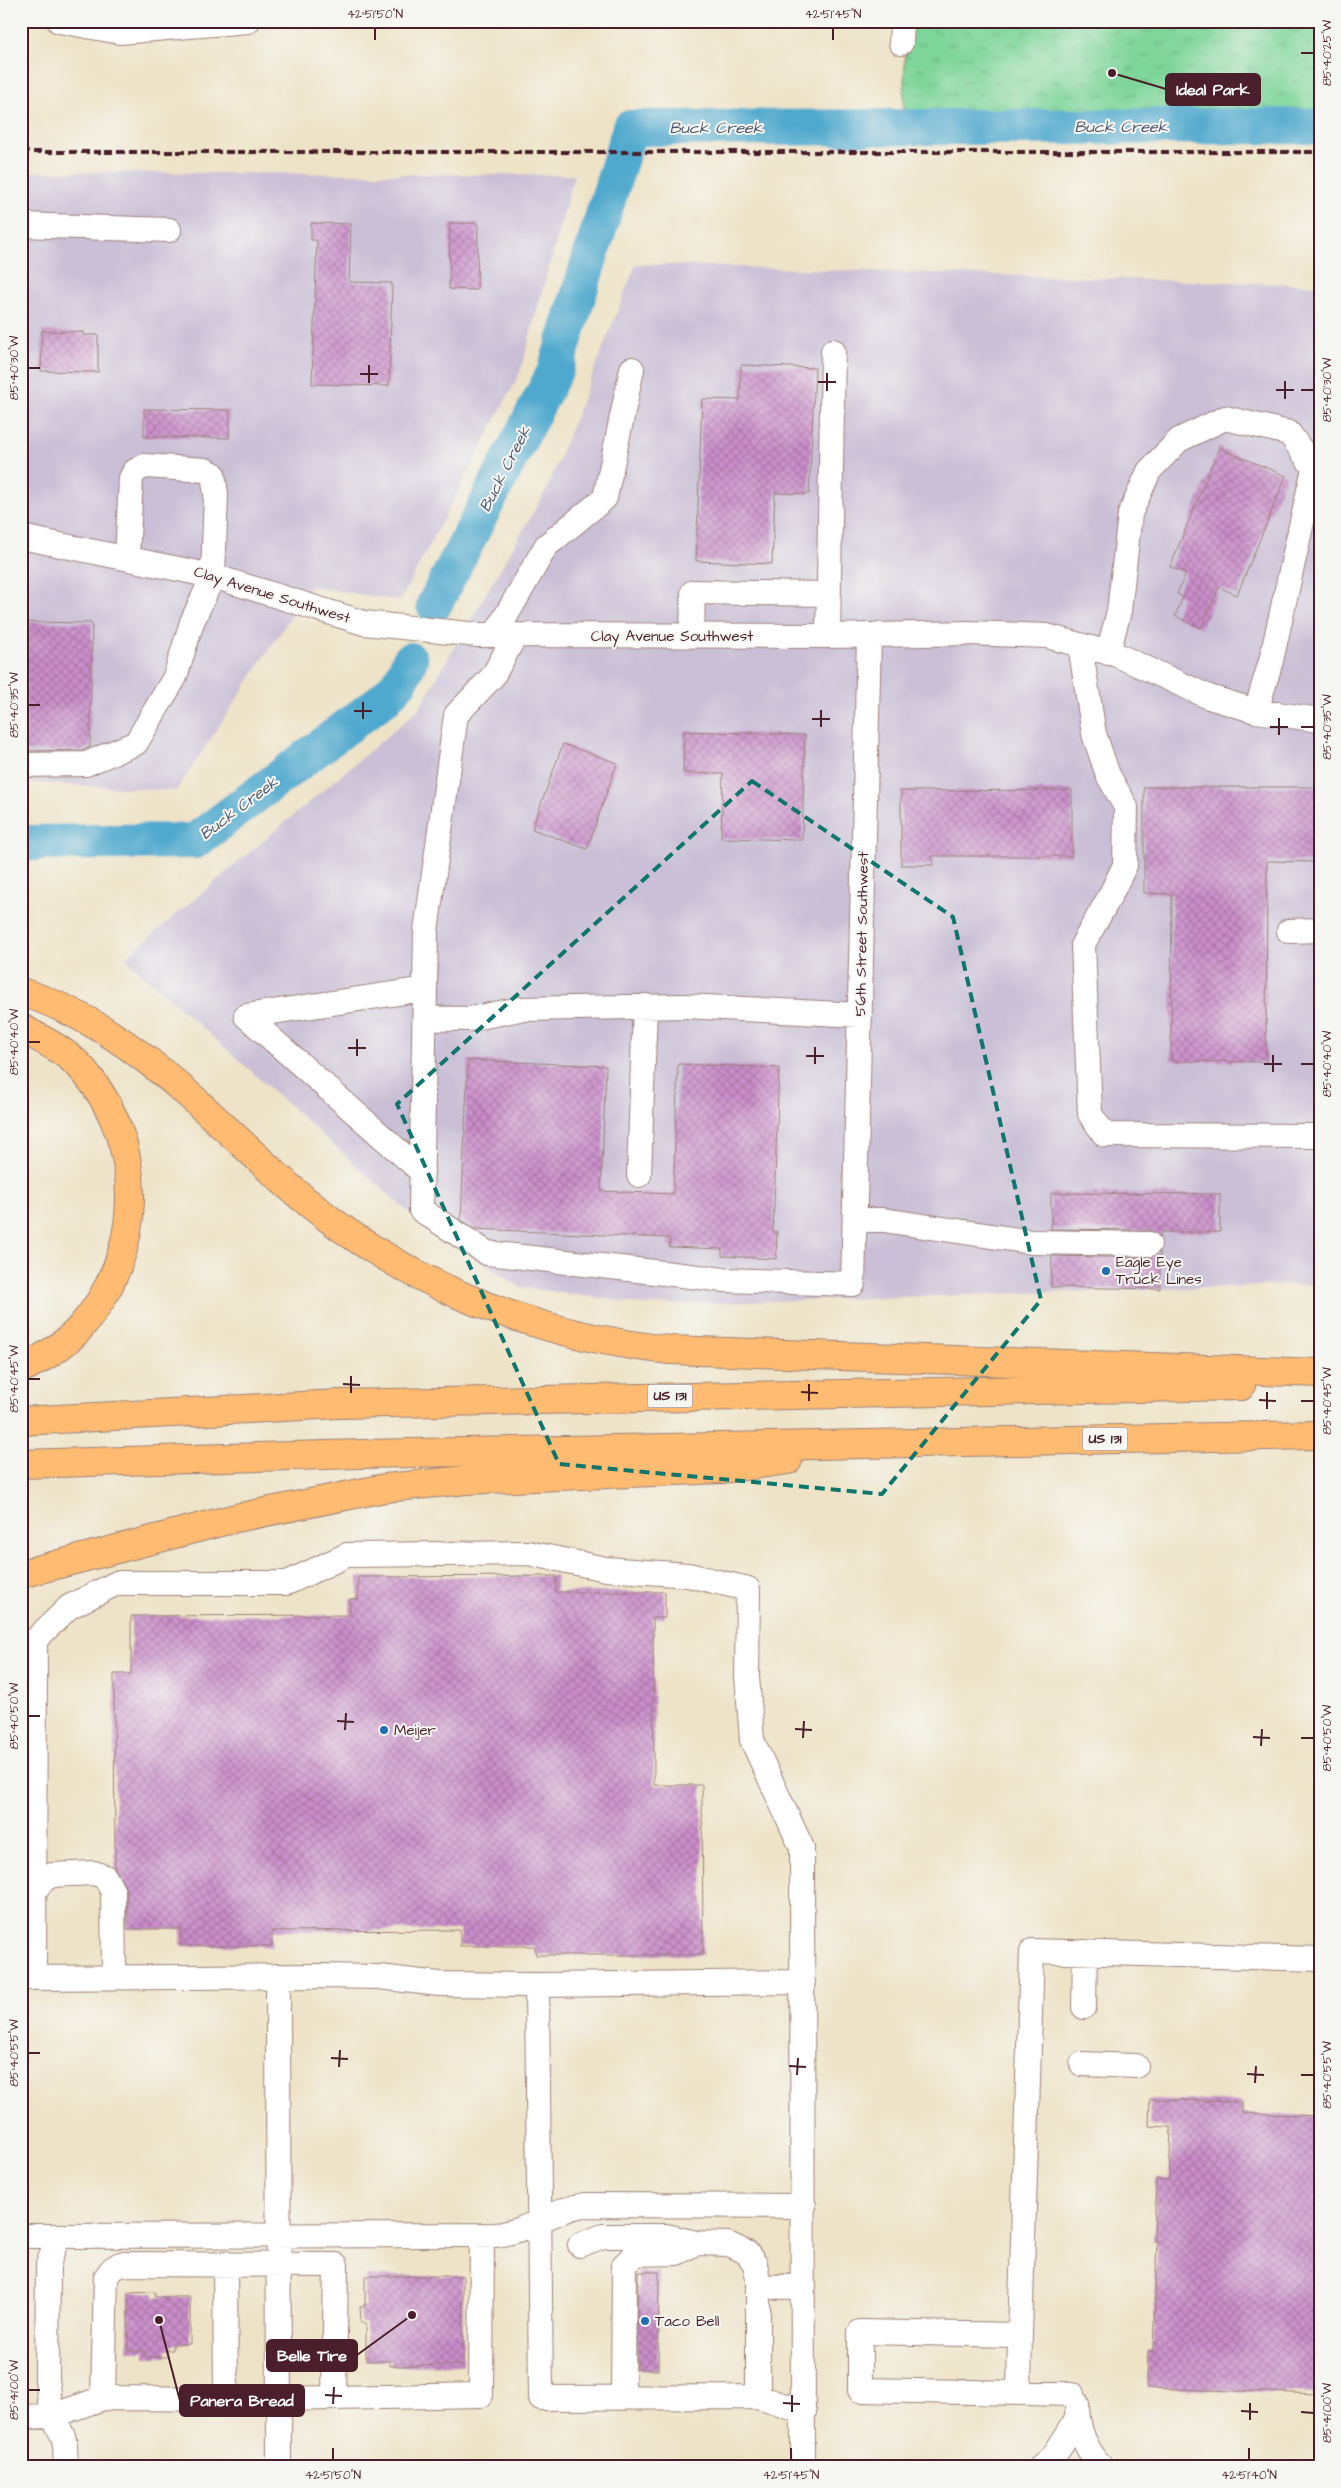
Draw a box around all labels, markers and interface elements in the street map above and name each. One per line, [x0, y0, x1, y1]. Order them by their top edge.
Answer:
text: 42°51'50"N [347, 6, 404, 23]
text: 42°51'45"N [805, 6, 862, 23]
text: 85°40'25"W [1319, 19, 1336, 86]
callout: Ideal Park [1166, 74, 1260, 105]
text: Ideal Park [1176, 79, 1250, 101]
water label: Buck Creek [1074, 116, 1169, 138]
water label: Buck Creek [669, 117, 764, 139]
text: 85°40'30"W [6, 335, 23, 400]
text: 85°40'30"W [1319, 357, 1336, 422]
water label: Buck Creek [474, 421, 536, 515]
street label: Clay Avenue Southwest [191, 561, 353, 630]
street label: Clay Avenue Southwest [591, 626, 753, 648]
text: 85°40'35"W [6, 672, 23, 738]
text: 85°40'35"W [1319, 694, 1336, 760]
water label: Buck Creek [195, 770, 284, 845]
street label: 56th Street Southwest [850, 851, 874, 1017]
text: 85°40'40"W [6, 1008, 23, 1075]
text: 85°40'40"W [1319, 1030, 1336, 1097]
place label: Eagle Eye Truck Lines [1116, 1252, 1202, 1290]
marker: Eagle Eye Truck Lines [1100, 1265, 1112, 1277]
text: 85°40'45"W [6, 1345, 23, 1413]
text: 85°40'45"W [1319, 1367, 1336, 1435]
road number: US 131 [648, 1384, 692, 1408]
road number: US 131 [1082, 1428, 1128, 1450]
text: 85°40'50"W [6, 1682, 23, 1749]
text: 85°40'50"W [1319, 1704, 1336, 1771]
place label: Meijer [394, 1720, 436, 1741]
marker: Meijer [378, 1724, 390, 1736]
text: 85°40'55"W [6, 2018, 23, 2087]
text: 85°40'55"W [1319, 2040, 1336, 2109]
place label: Taco Bell [655, 2311, 719, 2332]
marker: Taco Bell [639, 2315, 651, 2327]
callout: Belle Tire [267, 2340, 357, 2371]
text: Belle Tire [277, 2345, 347, 2367]
text: 85°41'00"W [6, 2359, 23, 2420]
text: 85°41'00"W [1319, 2382, 1336, 2443]
callout: Panera Bread [180, 2385, 304, 2416]
text: Panera Bread [190, 2390, 295, 2412]
text: 42°51'50"N [305, 2467, 362, 2484]
text: 42°51'45"N [763, 2467, 820, 2484]
text: 42°51'40"N [1221, 2467, 1277, 2484]

